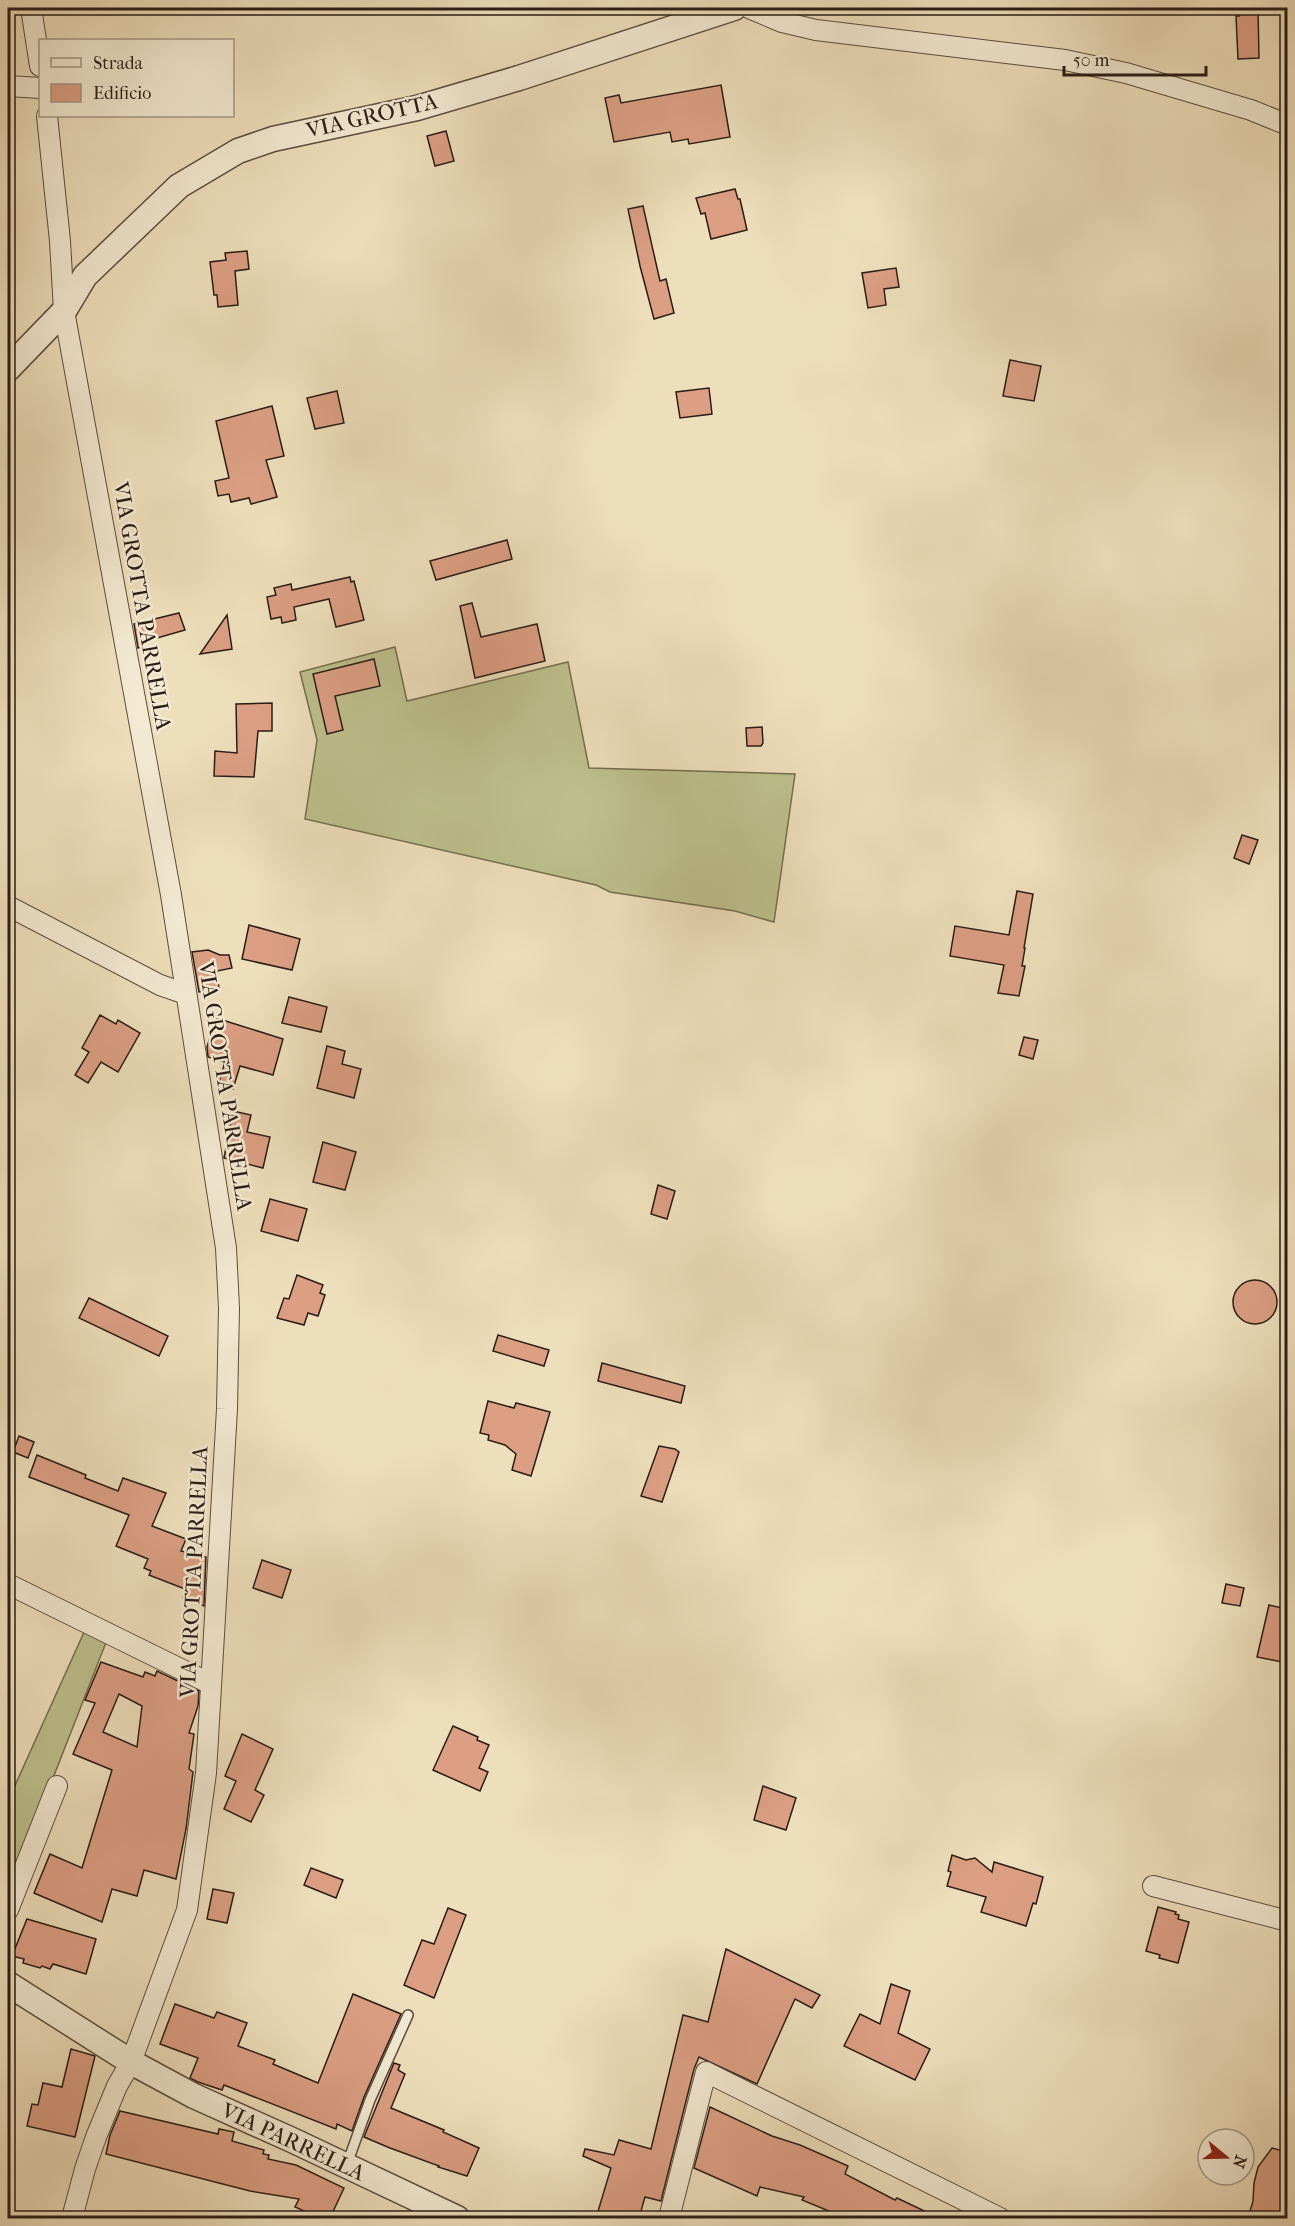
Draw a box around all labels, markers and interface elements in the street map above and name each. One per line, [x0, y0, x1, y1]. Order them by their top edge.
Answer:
legend [39, 39, 234, 117]
scale bar [1064, 39, 1206, 77]
text: 50 m [1073, 50, 1110, 71]
text: Strada [93, 53, 144, 74]
text: Edificio [93, 83, 151, 104]
street label: VIA GROTTA [303, 88, 441, 144]
street label: VIA GROTTA PARRELLA [107, 479, 177, 733]
street label: VIA GROTTA PARRELLA [192, 959, 258, 1213]
street label: VIA GROTTA PARRELLA [174, 1445, 214, 1699]
street label: VIA PARRELLA [216, 2097, 369, 2187]
north arrow [1196, 2127, 1256, 2187]
text: N [1228, 2153, 1251, 2171]

